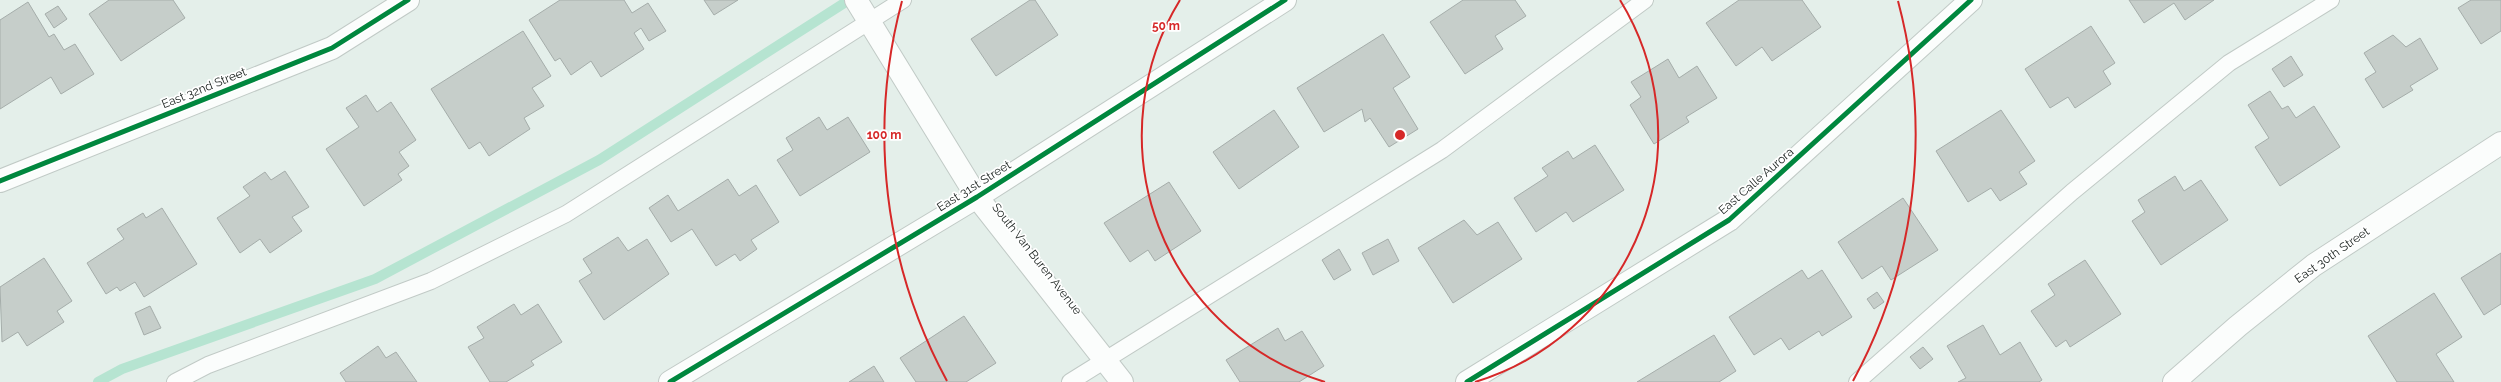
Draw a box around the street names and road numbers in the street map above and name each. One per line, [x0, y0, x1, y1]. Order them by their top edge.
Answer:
street label: East 32nd Street [160, 65, 248, 111]
street label: East Calle Aurora [1716, 145, 1796, 217]
street label: East 31st Street [935, 158, 1013, 214]
street label: South Van Buren Avenue [989, 201, 1085, 317]
street label: East 30th Street [2292, 224, 2372, 286]

